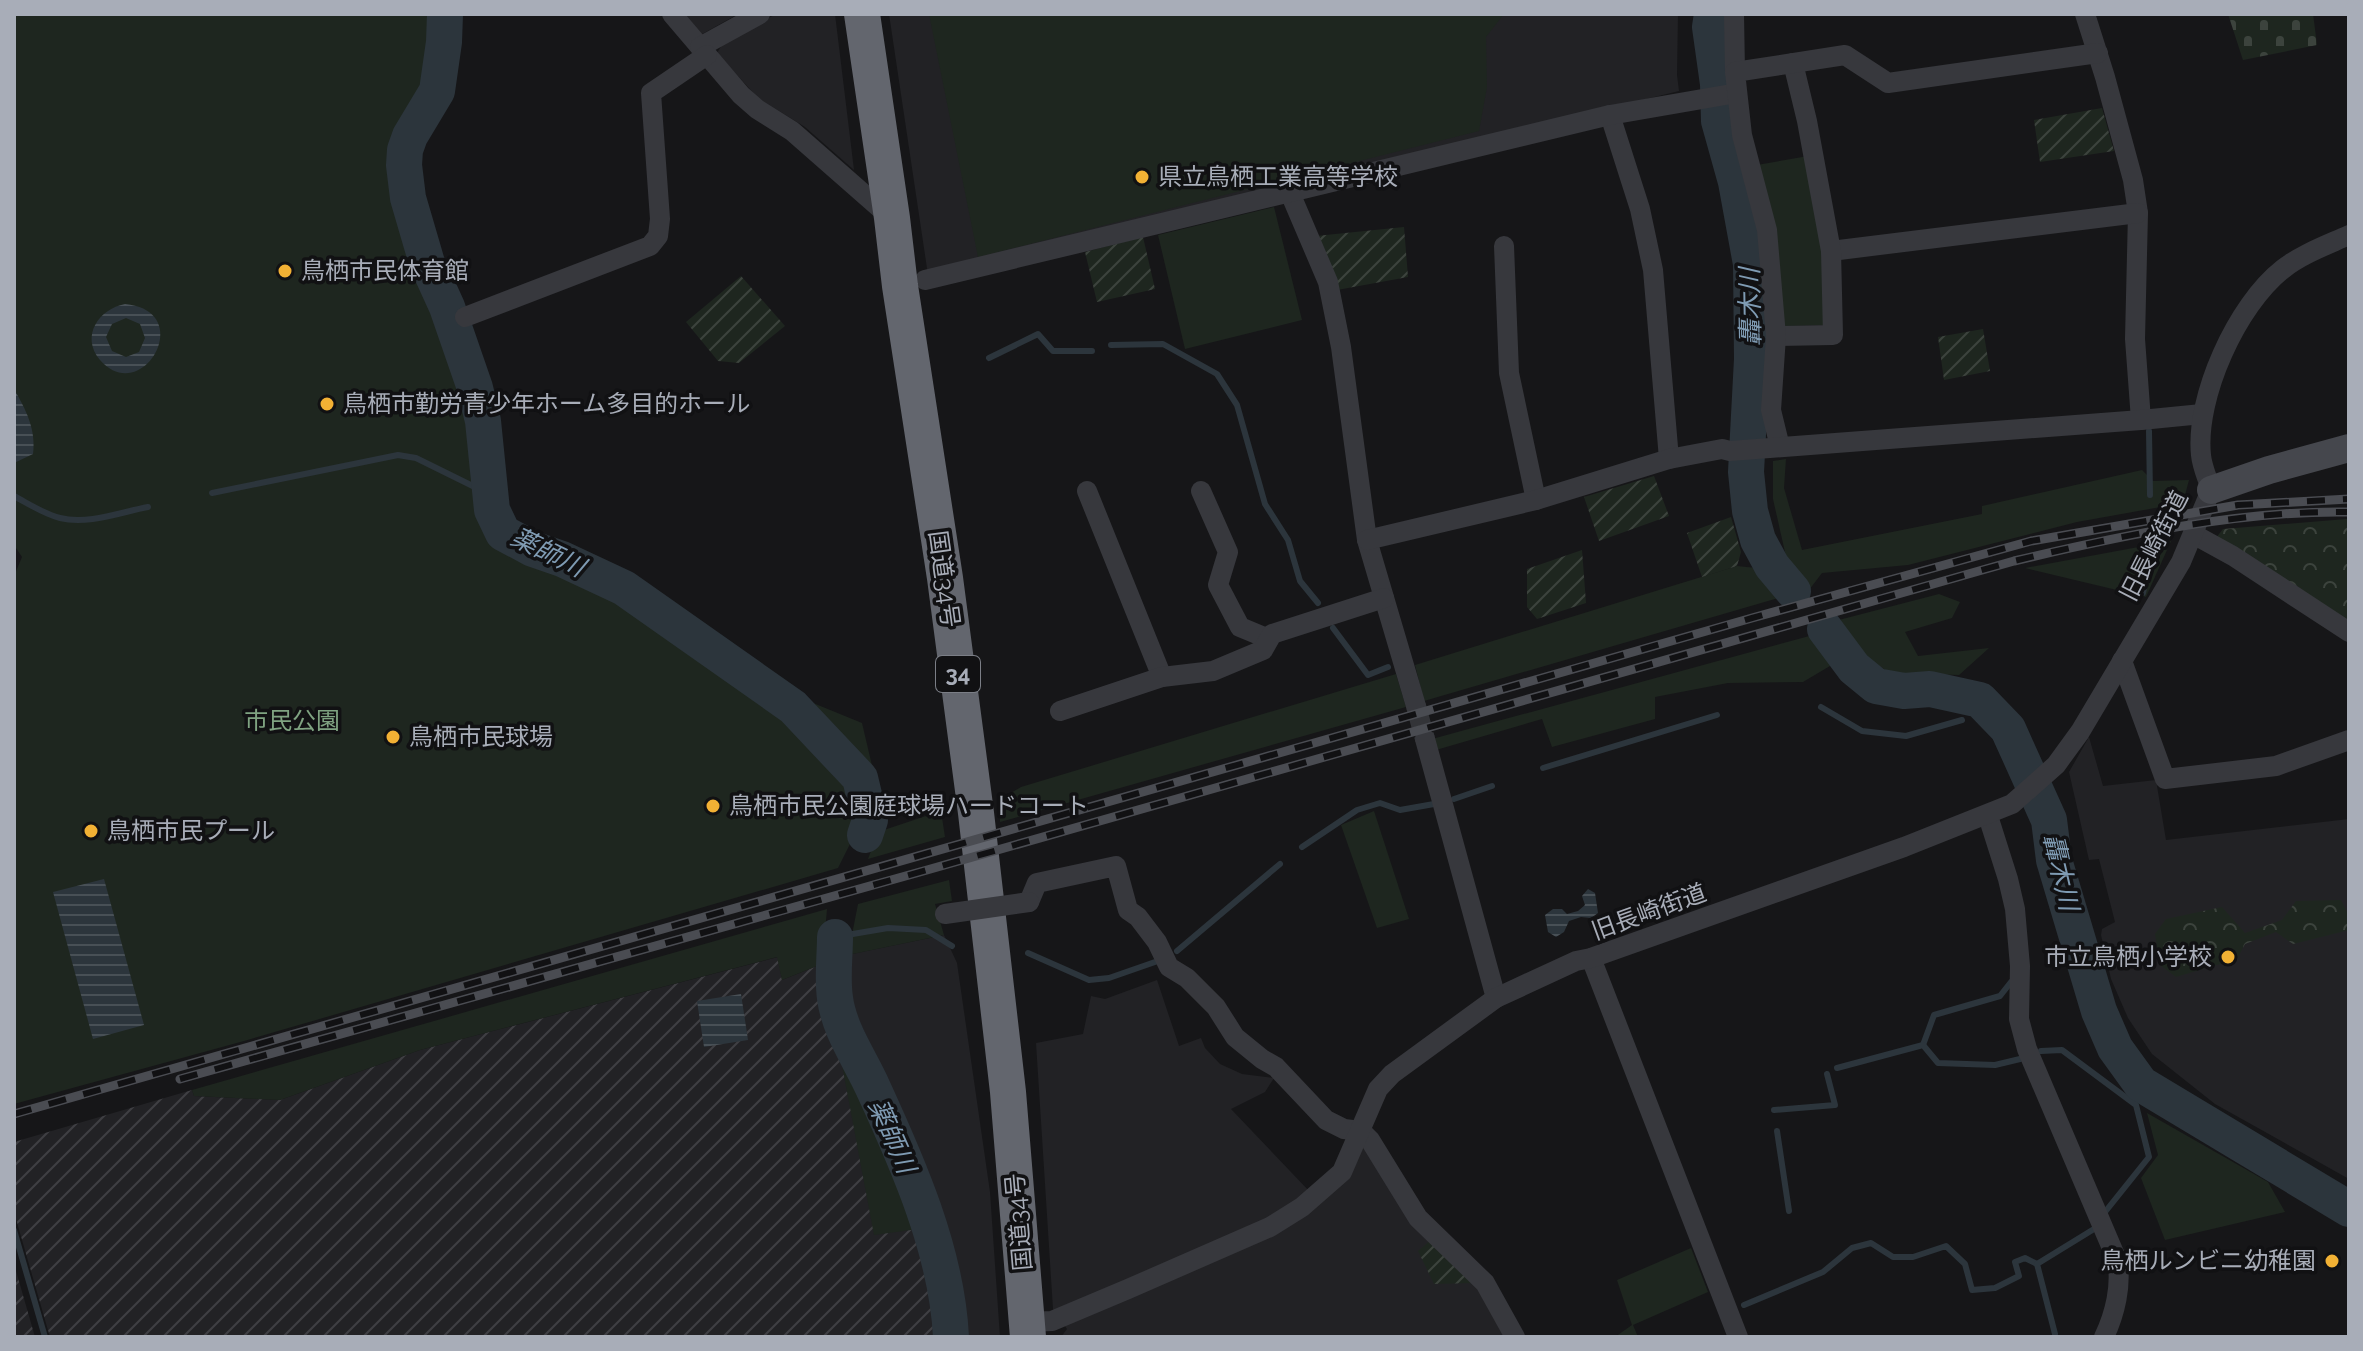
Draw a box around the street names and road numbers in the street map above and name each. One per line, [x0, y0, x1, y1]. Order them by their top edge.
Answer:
street label: 旧長崎街道 [2113, 486, 2194, 606]
street label: 国道34号 [923, 528, 966, 629]
road number: 34 [936, 656, 980, 692]
street label: 旧長崎街道 [1587, 877, 1710, 946]
street label: 国道34号 [1000, 1172, 1037, 1272]

